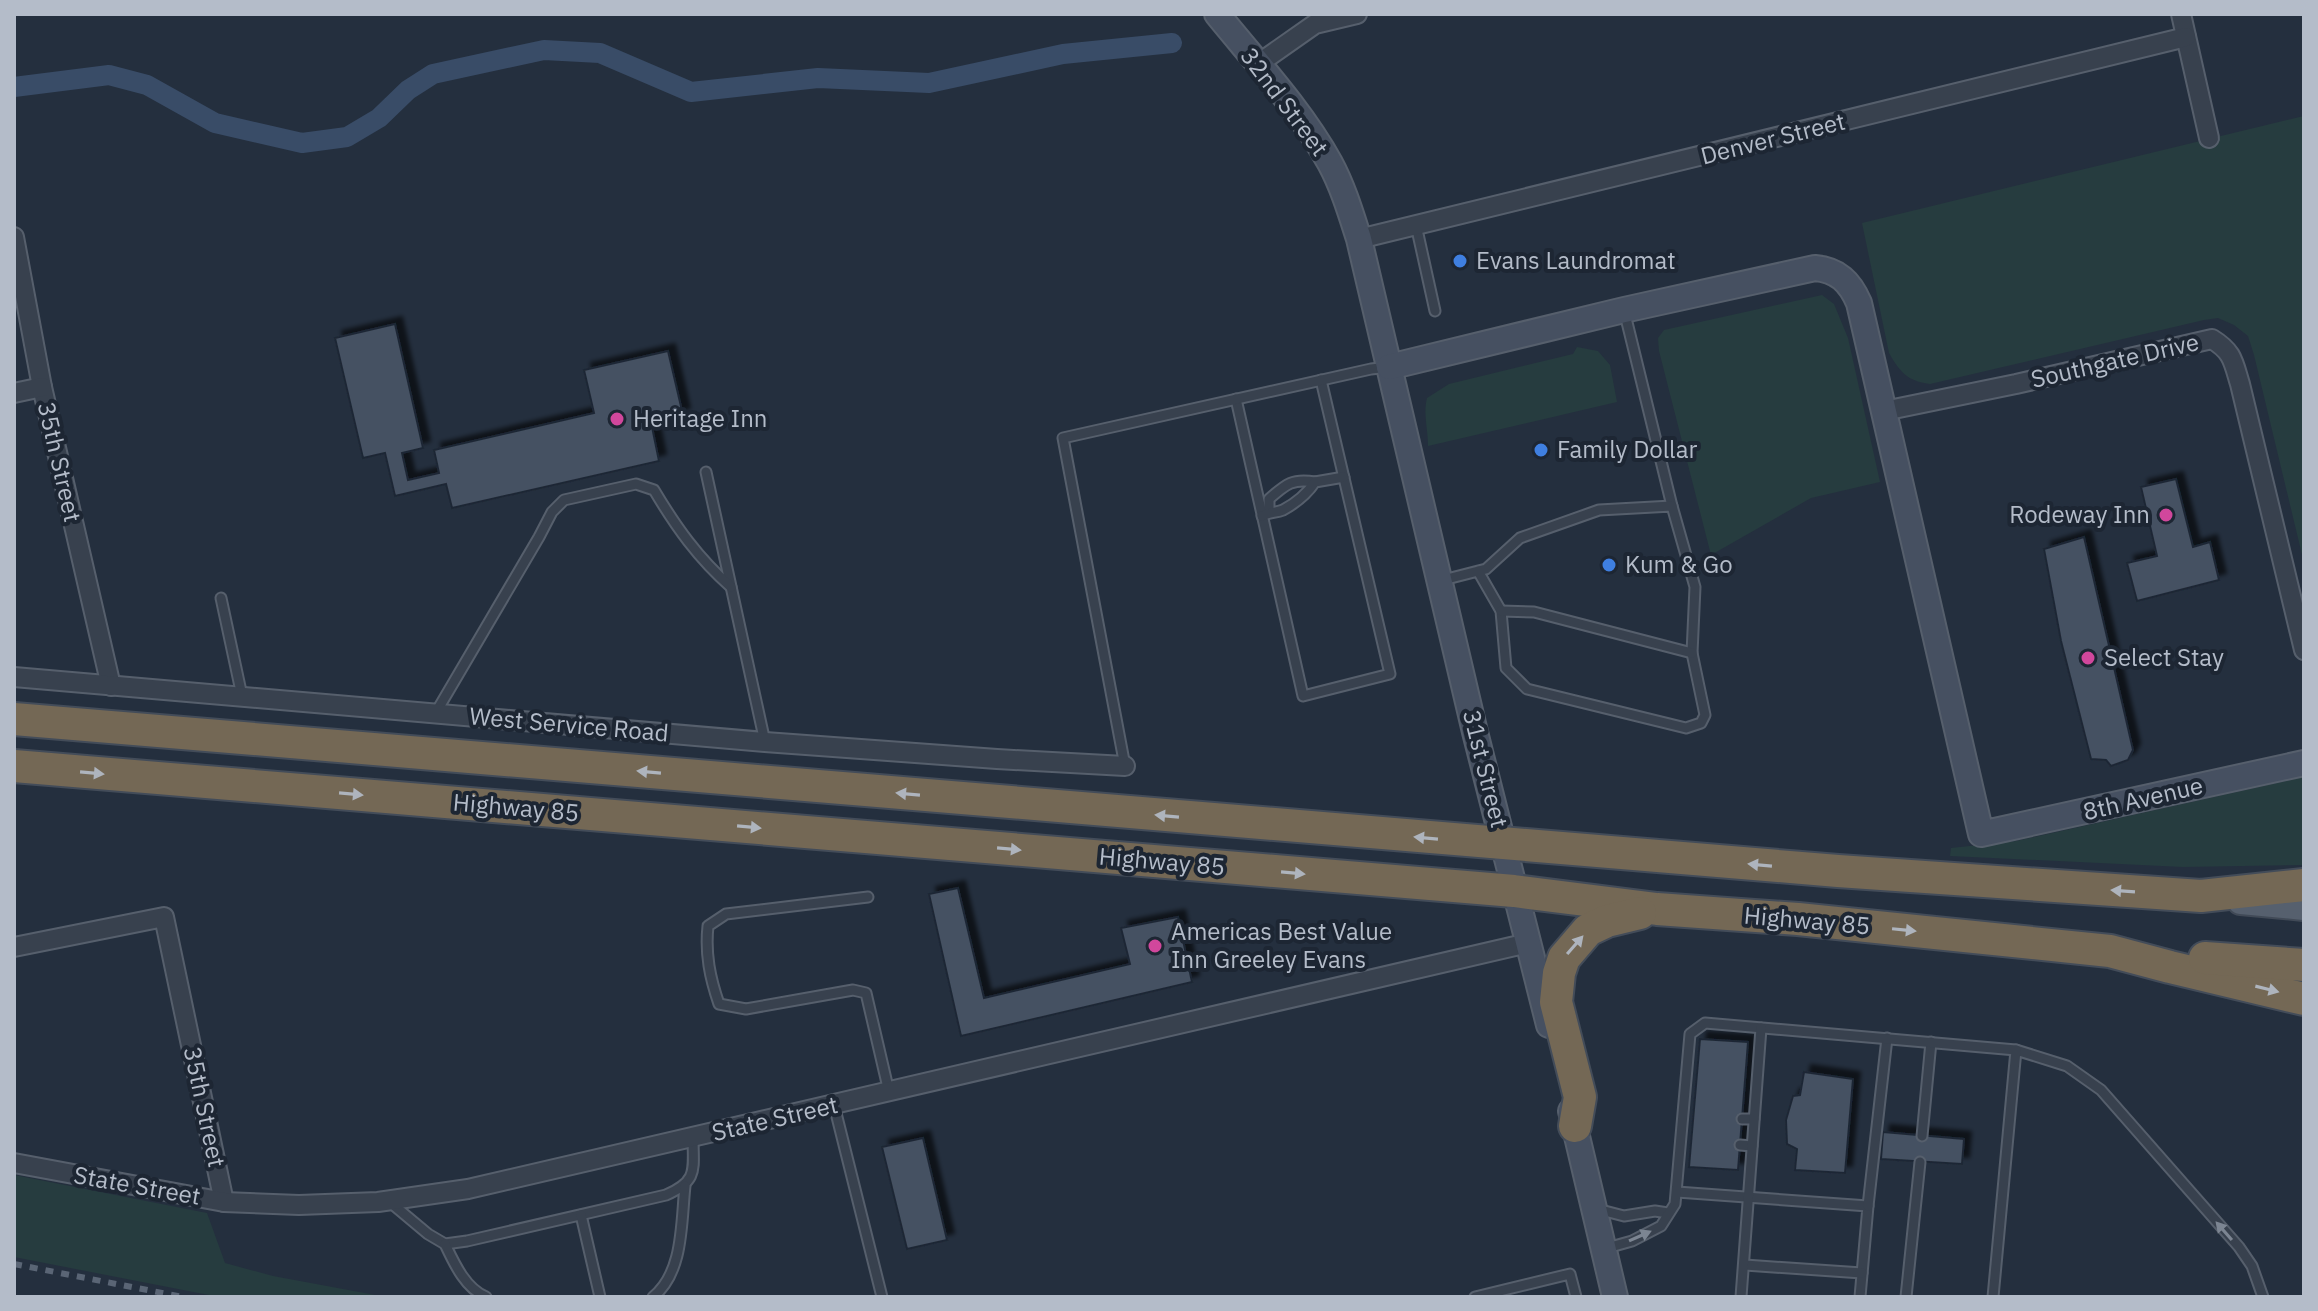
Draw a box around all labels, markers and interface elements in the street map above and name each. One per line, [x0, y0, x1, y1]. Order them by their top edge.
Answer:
street label: 32nd Street [1234, 41, 1336, 162]
street label: Denver Street [1697, 105, 1848, 171]
place label: Evans Laundromat [1476, 244, 1676, 276]
marker: Evans Laundromat [1451, 252, 1469, 270]
street label: Southgate Drive [2028, 325, 2202, 395]
street label: 35th Street [31, 399, 89, 525]
place label: Heritage Inn [633, 402, 767, 434]
marker: Heritage Inn [608, 410, 626, 428]
place label: Family Dollar [1557, 433, 1697, 465]
marker: Family Dollar [1532, 441, 1550, 459]
place label: Rodeway Inn [2009, 498, 2150, 530]
marker: Rodeway Inn [2157, 506, 2175, 524]
place label: Kum & Go [1625, 548, 1733, 580]
marker: Kum & Go [1600, 556, 1618, 574]
place label: Select Stay [2104, 641, 2224, 673]
marker: Select Stay [2079, 649, 2097, 667]
street label: West Service Road [468, 699, 670, 749]
street label: 31st Street [1456, 707, 1516, 831]
one-way arrow [636, 765, 661, 778]
one-way arrow [80, 767, 105, 780]
street label: 8th Avenue [2080, 769, 2206, 827]
street label: Highway 85 [452, 786, 580, 828]
one-way arrow [895, 787, 920, 800]
one-way arrow [339, 788, 364, 801]
one-way arrow [1154, 809, 1179, 822]
one-way arrow [737, 821, 762, 834]
one-way arrow [1413, 831, 1438, 844]
street label: Highway 85 [1098, 840, 1226, 882]
one-way arrow [997, 843, 1022, 856]
one-way arrow [1747, 858, 1772, 871]
one-way arrow [1281, 867, 1306, 880]
one-way arrow [2110, 884, 2135, 897]
street label: Highway 85 [1743, 899, 1871, 941]
place label: Americas Best Value Inn Greeley Evans [1171, 915, 1392, 975]
one-way arrow [1891, 923, 1916, 936]
one-way arrow [1566, 935, 1583, 955]
marker: Americas Best Value Inn Greeley Evans [1146, 937, 1164, 955]
one-way arrow [2255, 983, 2280, 996]
street label: 35th Street [177, 1044, 233, 1170]
street label: State Street [709, 1088, 841, 1148]
street label: State Street [71, 1158, 203, 1212]
one-way arrow [2216, 1221, 2234, 1240]
one-way arrow [1628, 1230, 1652, 1243]

